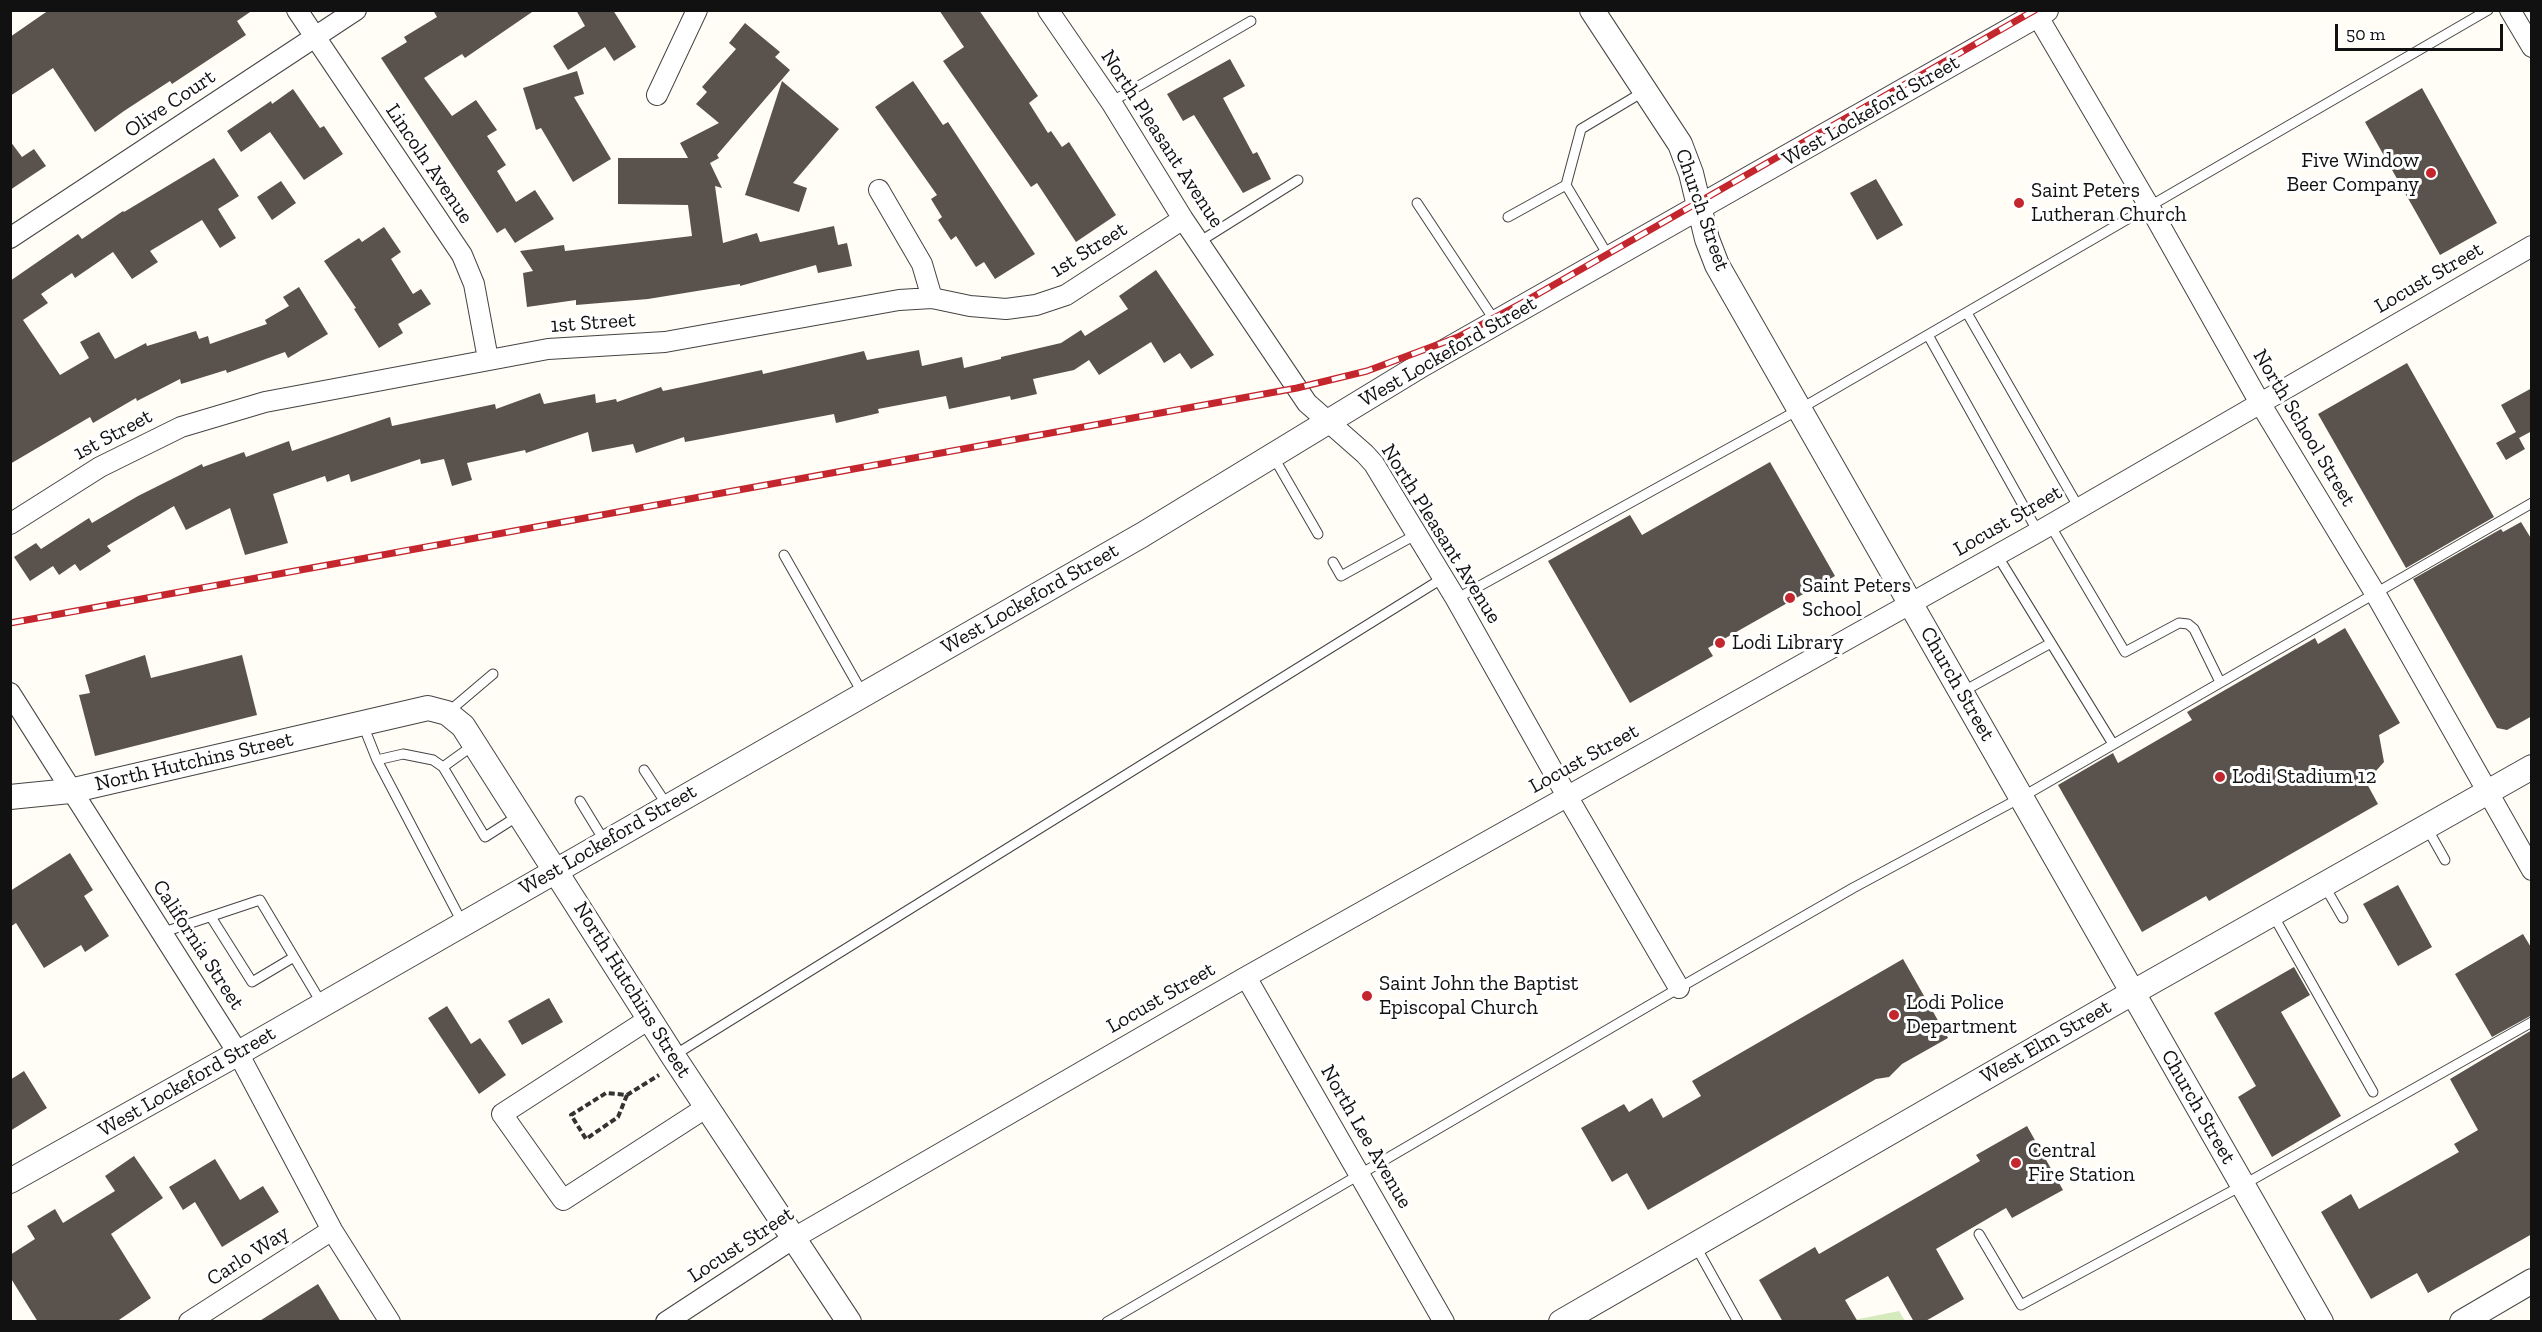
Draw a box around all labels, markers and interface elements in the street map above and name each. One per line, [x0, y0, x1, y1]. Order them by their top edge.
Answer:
scale bar [2338, 12, 2506, 50]
text: 50 m [2346, 23, 2385, 45]
street label: North Pleasant Avenue [1095, 45, 1229, 233]
street label: West Lockeford Street [1778, 50, 1964, 172]
street label: Olive Court [120, 64, 220, 144]
street label: Lincoln Avenue [380, 99, 478, 229]
street label: Church Street [1669, 146, 1735, 274]
place label: Five Window Beer Company [2287, 148, 2419, 198]
marker: Five Window Beer Company [2424, 166, 2438, 180]
place label: Saint Peters Lutheran Church [2031, 178, 2187, 228]
marker: Saint Peters Lutheran Church [2012, 196, 2026, 210]
street label: 1st Street [1046, 217, 1132, 283]
street label: Locust Street [2370, 237, 2488, 319]
street label: West Lockeford Street [1355, 291, 1541, 413]
street label: 1st Street [550, 307, 636, 339]
street label: North School Street [2247, 345, 2361, 511]
street label: 1st Street [69, 404, 157, 466]
street label: North Pleasant Avenue [1375, 440, 1507, 628]
street label: Locust Street [1949, 480, 2067, 562]
street label: West Lockeford Street [937, 538, 1123, 660]
place label: Saint Peters School [1802, 573, 1911, 623]
marker: Saint Peters School [1783, 591, 1797, 605]
street label: Church Street [1914, 622, 2000, 746]
place label: Lodi Library [1732, 630, 1843, 656]
marker: Lodi Library [1713, 636, 1727, 650]
street label: Locust Street [1525, 719, 1643, 799]
street label: North Hutchins Street [92, 727, 296, 797]
place label: Lodi Stadium 12 [2232, 764, 2377, 790]
marker: Lodi Stadium 12 [2213, 770, 2227, 784]
street label: West Lockeford Street [515, 779, 701, 901]
street label: California Street [147, 875, 249, 1015]
street label: North Hutchins Street [568, 897, 696, 1083]
street label: Locust Street [1102, 957, 1220, 1039]
place label: Saint John the Baptist Episcopal Church [1379, 971, 1578, 1021]
marker: Saint John the Baptist Episcopal Church [1360, 989, 1374, 1003]
place label: Lodi Police Department [1906, 990, 2017, 1040]
street label: West Elm Street [1976, 994, 2116, 1090]
marker: Lodi Police Department [1887, 1008, 1901, 1022]
street label: West Lockeford Street [94, 1021, 280, 1143]
street label: Church Street [2155, 1045, 2241, 1169]
street label: North Lee Avenue [1315, 1061, 1417, 1213]
place label: Central Fire Station [2028, 1138, 2135, 1188]
marker: Central Fire Station [2009, 1156, 2023, 1170]
street label: Locust Street [683, 1202, 799, 1288]
street label: Carlo Way [202, 1220, 294, 1292]

